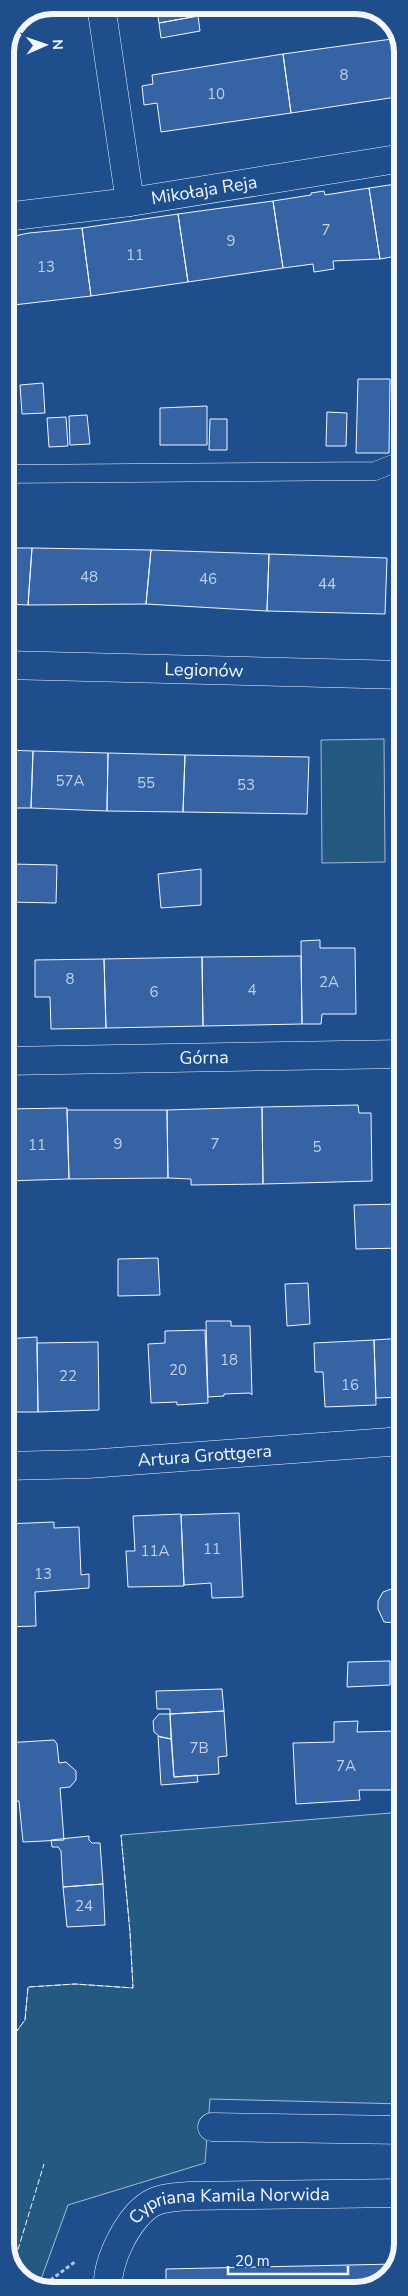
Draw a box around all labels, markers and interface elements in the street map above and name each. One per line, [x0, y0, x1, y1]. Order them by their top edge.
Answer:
north arrow [20, 20, 70, 70]
text: N [48, 39, 67, 50]
house number: 8 [339, 65, 349, 85]
house number: 10 [207, 84, 225, 104]
street label: Mikołaja Reja [149, 170, 259, 210]
house number: 7 [321, 220, 331, 240]
house number: 9 [226, 231, 236, 251]
house number: 11 [126, 245, 144, 265]
house number: 13 [37, 257, 55, 277]
house number: 48 [80, 567, 98, 587]
house number: 46 [199, 569, 217, 589]
house number: 44 [318, 574, 336, 594]
street label: Legionów [164, 657, 244, 683]
house number: 57A [56, 771, 85, 791]
house number: 55 [137, 773, 155, 793]
house number: 53 [237, 775, 255, 795]
house number: 8 [65, 969, 75, 989]
house number: 2A [319, 972, 339, 992]
house number: 4 [247, 980, 257, 1000]
house number: 6 [149, 982, 159, 1002]
street label: Górna [179, 1045, 229, 1070]
house number: 9 [113, 1134, 123, 1154]
house number: 7 [210, 1134, 220, 1154]
house number: 11 [28, 1135, 46, 1155]
house number: 5 [312, 1137, 322, 1157]
house number: 18 [220, 1350, 238, 1370]
house number: 20 [169, 1360, 187, 1380]
house number: 22 [59, 1366, 77, 1386]
house number: 16 [341, 1375, 359, 1395]
street label: Artura Grottgera [137, 1439, 273, 1472]
house number: 11 [203, 1539, 221, 1559]
house number: 11A [141, 1541, 170, 1561]
house number: 13 [34, 1564, 52, 1584]
house number: 7B [189, 1738, 209, 1758]
house number: 7A [336, 1756, 356, 1776]
house number: 24 [75, 1896, 93, 1916]
street label: Cypriana Kamila Norwida [123, 2182, 330, 2229]
scale bar [228, 2244, 348, 2276]
text: 20 m [235, 2251, 270, 2271]

